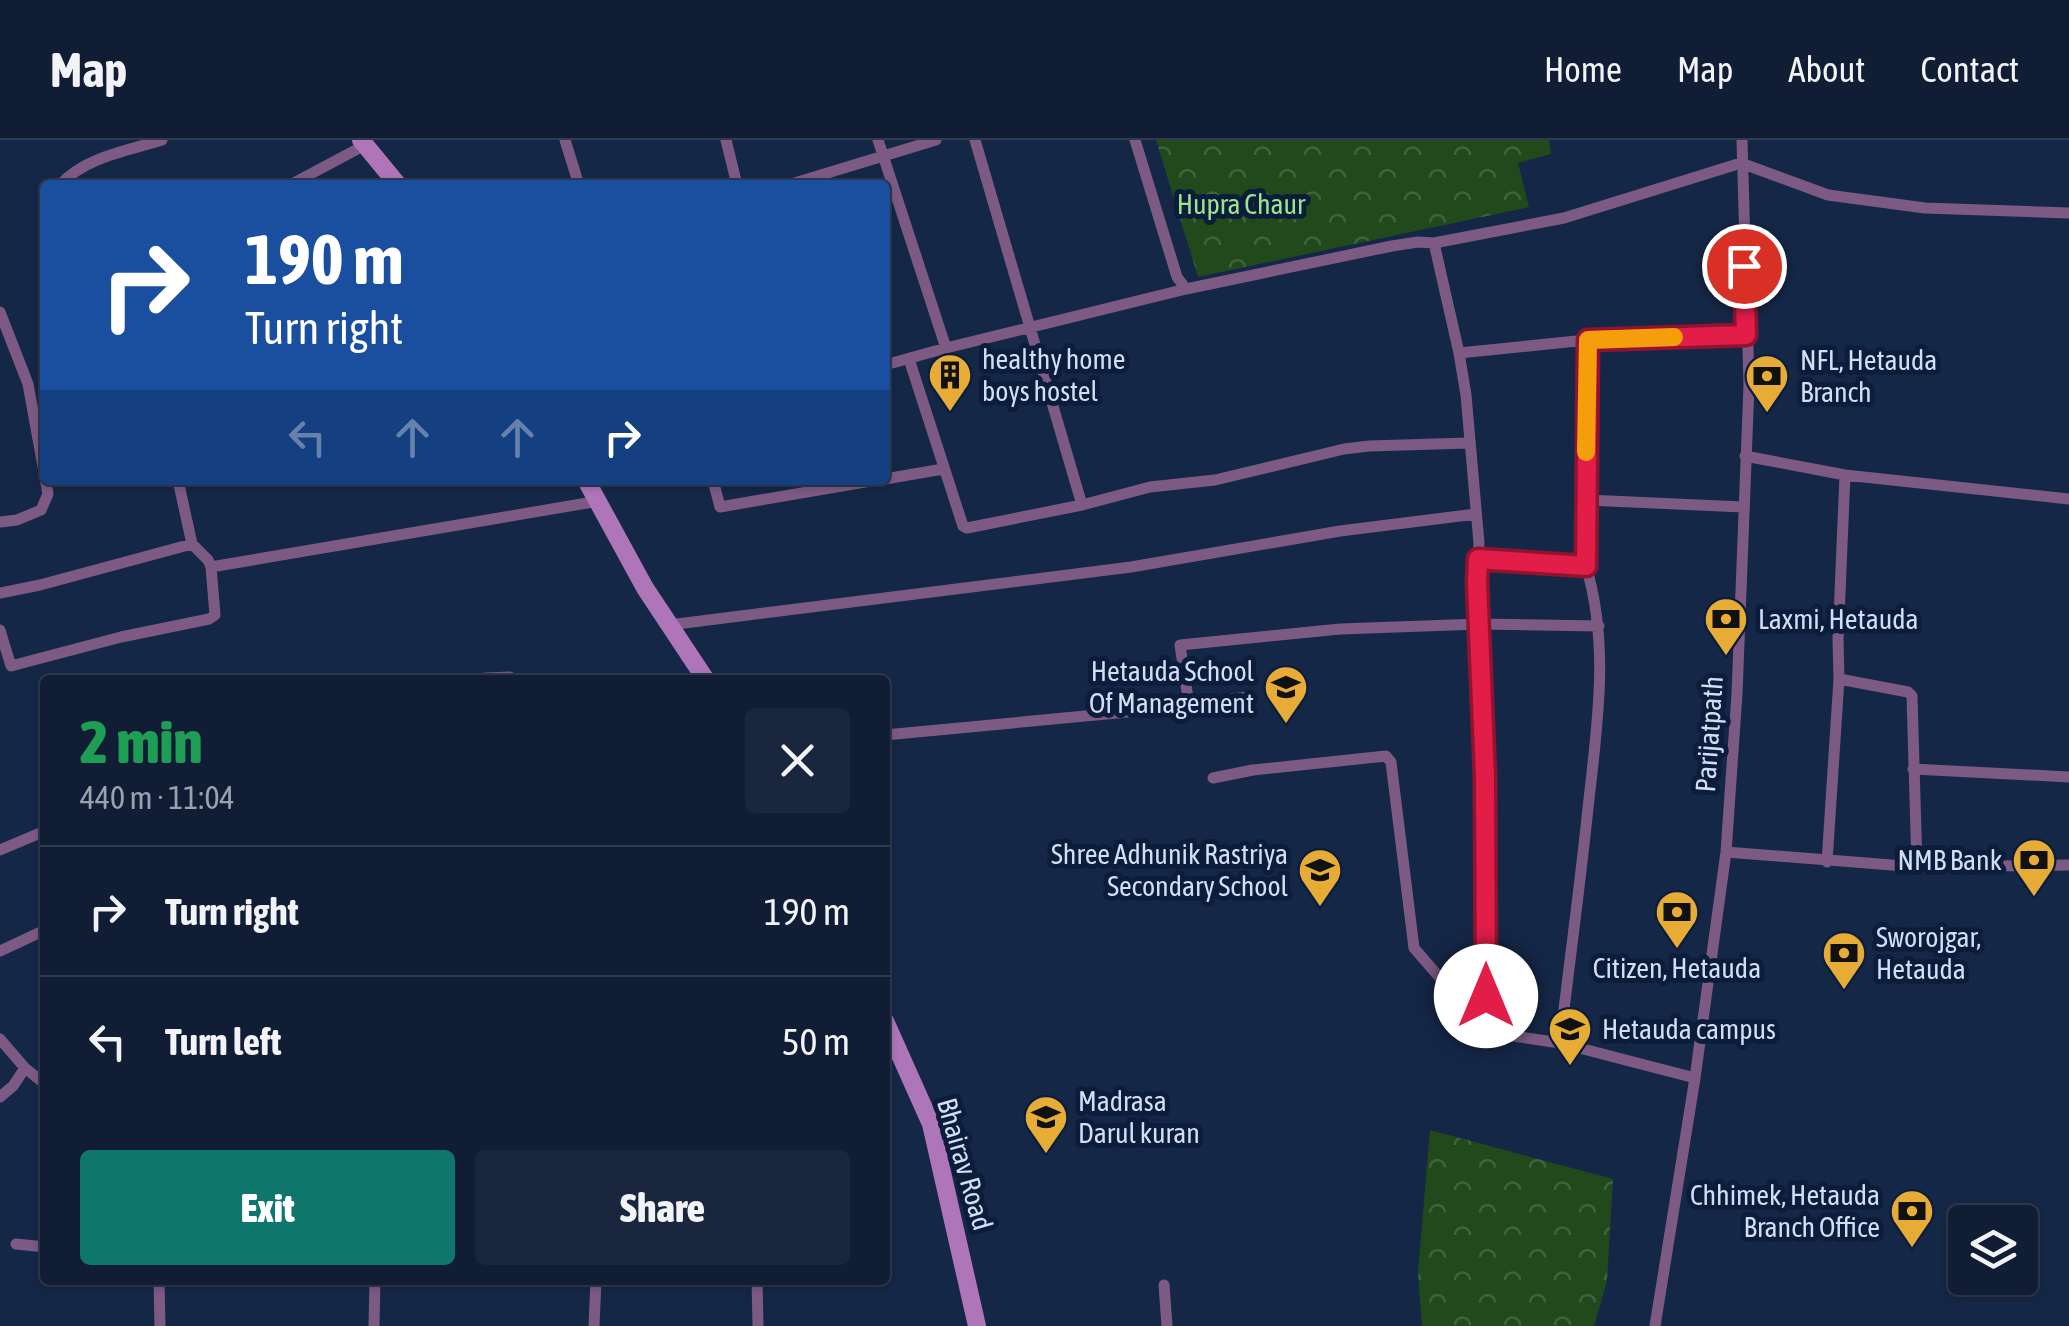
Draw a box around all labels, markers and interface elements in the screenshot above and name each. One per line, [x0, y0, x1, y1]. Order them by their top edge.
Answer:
text: Map [50, 42, 127, 97]
text: Home [1544, 49, 1622, 89]
text: Map [1677, 49, 1733, 89]
text: About [1788, 49, 1865, 89]
text: Contact [1920, 49, 2019, 89]
park label: Hupra Chaur [1177, 188, 1306, 220]
text: 190 m [245, 219, 404, 299]
icon: right [80, 220, 210, 350]
pin [1702, 224, 1787, 309]
icon: arrive [1717, 239, 1772, 294]
text: Turn right [245, 302, 403, 354]
place label: healthy home boys hostel [982, 343, 1125, 407]
place label: NFL, Hetauda Branch [1800, 344, 1937, 408]
building icon: healthy home boys hostel [927, 352, 973, 413]
bank icon: NFL, Hetauda Branch [1744, 353, 1790, 414]
icon: left [280, 410, 335, 465]
icon: ahead [385, 410, 440, 465]
icon: ahead [490, 410, 545, 465]
icon: right [595, 410, 650, 465]
bank icon: Laxmi, Hetauda [1703, 596, 1749, 657]
place label: Laxmi, Hetauda [1758, 603, 1918, 635]
place label: Hetauda School Of Management [1089, 655, 1255, 719]
school or university icon: Hetauda School Of Management [1263, 664, 1309, 725]
street label: Parijatpath [1689, 675, 1729, 793]
text: 2 min [80, 707, 203, 776]
button: close [745, 708, 850, 813]
text: 440 m · 11:04 [80, 779, 235, 816]
bank icon: NMB Bank [2011, 837, 2057, 898]
place label: Shree Adhunik Rastriya Secondary School [1051, 838, 1289, 902]
place label: NMB Bank [1897, 844, 2002, 876]
school or university icon: Shree Adhunik Rastriya Secondary School [1297, 847, 1343, 908]
icon: right [80, 884, 135, 939]
bank icon: Citizen, Hetauda [1654, 889, 1700, 950]
text: Turn right [165, 890, 299, 933]
text: 190 m [764, 890, 850, 933]
place label: Sworojgar, Hetauda [1876, 921, 1981, 985]
bank icon: Sworojgar, Hetauda [1821, 930, 1867, 991]
position arrow [1434, 944, 1538, 1048]
place label: Citizen, Hetauda [1593, 952, 1761, 984]
school or university icon: Hetauda campus [1547, 1006, 1593, 1067]
place label: Hetauda campus [1602, 1013, 1776, 1045]
icon: left [80, 1014, 135, 1069]
text: Turn left [165, 1020, 281, 1063]
text: 50 m [782, 1020, 850, 1063]
place label: Madrasa Darul kuran [1078, 1085, 1200, 1149]
street label: Bhairav Road [931, 1094, 999, 1234]
school or university icon: Madrasa Darul kuran [1023, 1094, 1069, 1155]
button: Exit [80, 1150, 455, 1265]
button: Share [475, 1150, 850, 1265]
place label: Chhimek, Hetauda Branch Office [1690, 1179, 1880, 1243]
bank icon: Chhimek, Hetauda Branch Office [1889, 1188, 1935, 1249]
map controls [1948, 1205, 2038, 1295]
button: layers [1948, 1205, 2038, 1295]

